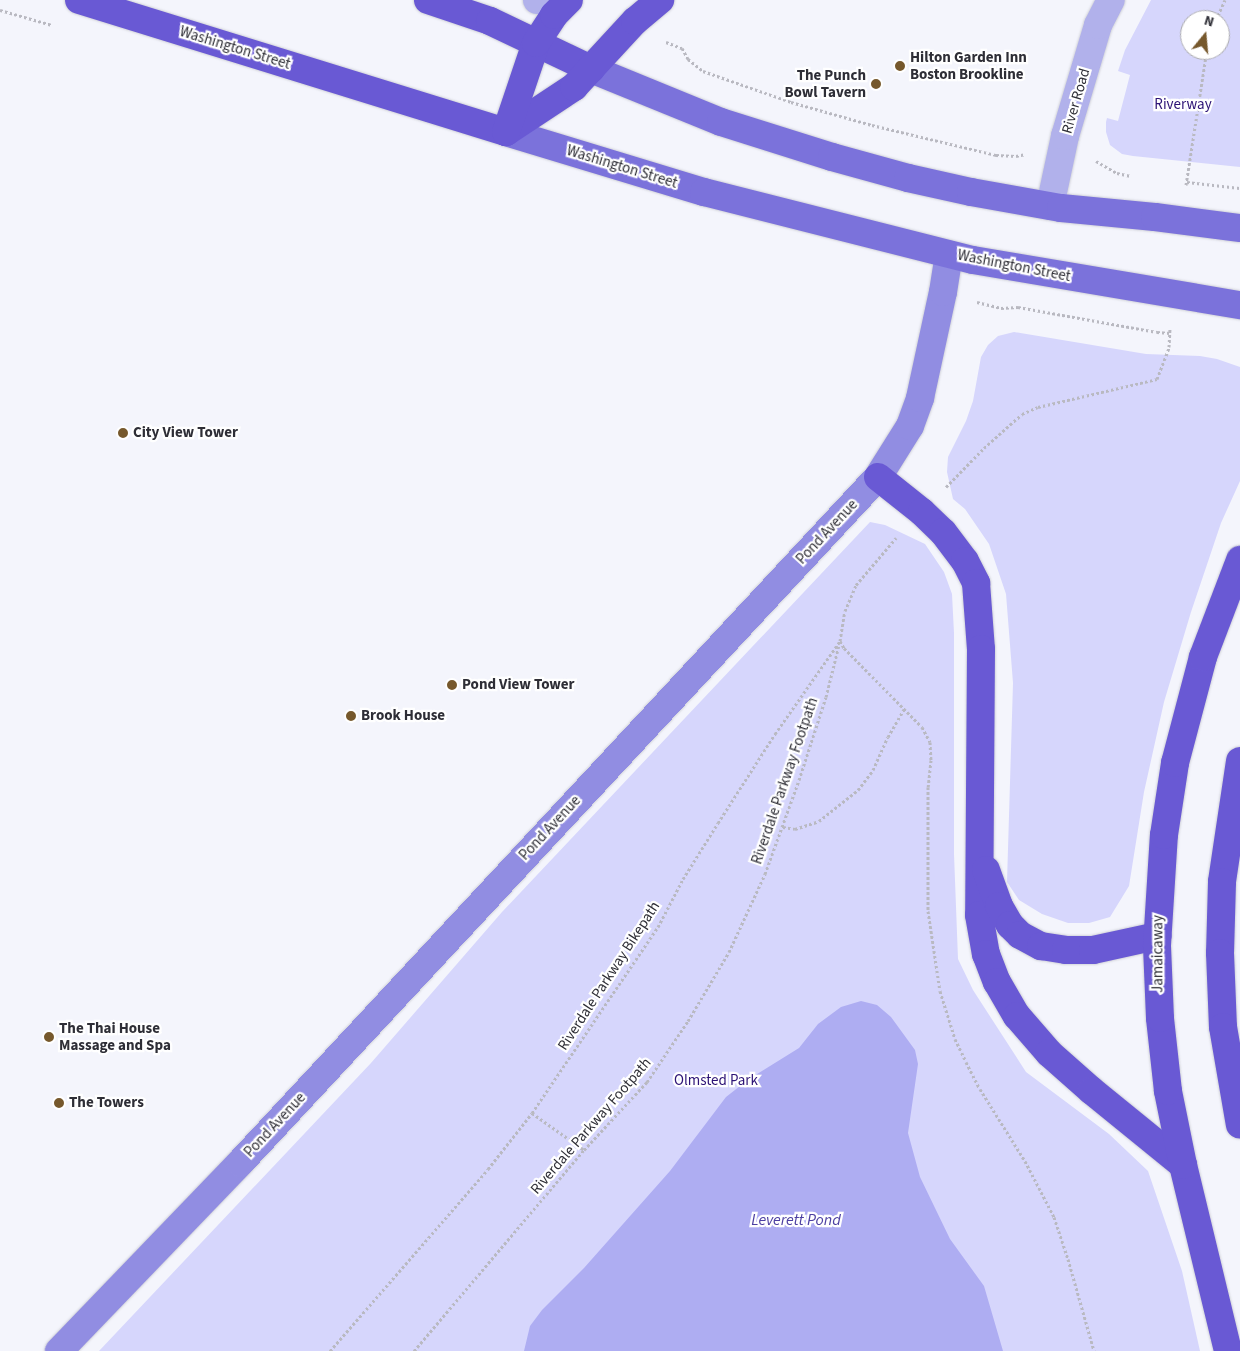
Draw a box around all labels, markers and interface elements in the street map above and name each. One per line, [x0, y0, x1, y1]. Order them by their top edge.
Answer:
north arrow [1180, 10, 1230, 60]
text: N [1202, 11, 1216, 33]
street label: Washington Street [177, 23, 293, 73]
place label: Hilton Garden Inn Boston Brookline [910, 48, 1027, 83]
marker: Hilton Garden Inn Boston Brookline [894, 60, 906, 72]
place label: The Punch Bowl Tavern [784, 66, 866, 101]
street label: River Road [1058, 66, 1094, 136]
marker: The Punch Bowl Tavern [870, 78, 882, 90]
park label: Riverway [1154, 96, 1212, 114]
street label: Washington Street [564, 142, 680, 192]
street label: Washington Street [956, 246, 1072, 286]
place label: City View Tower [133, 424, 238, 442]
marker: City View Tower [117, 427, 129, 439]
street label: Pond Avenue [792, 496, 862, 568]
place label: Pond View Tower [462, 676, 575, 694]
marker: Pond View Tower [446, 679, 458, 691]
street label: Riverdale Parkway Footpath [748, 695, 822, 867]
place label: Brook House [361, 707, 445, 725]
marker: Brook House [345, 710, 357, 722]
street label: Pond Avenue [515, 792, 585, 864]
street label: Riverdale Parkway Bikepath [554, 898, 664, 1054]
street label: Jamaicaway [1149, 915, 1167, 993]
place label: The Thai House Massage and Spa [59, 1019, 171, 1054]
marker: The Thai House Massage and Spa [43, 1031, 55, 1043]
street label: Riverdale Parkway Footpath [527, 1054, 655, 1198]
park label: Olmsted Park [674, 1072, 758, 1090]
street label: Pond Avenue [240, 1089, 310, 1161]
place label: The Towers [69, 1094, 144, 1112]
marker: The Towers [53, 1097, 65, 1109]
water label: Leverett Pond [751, 1210, 841, 1230]

